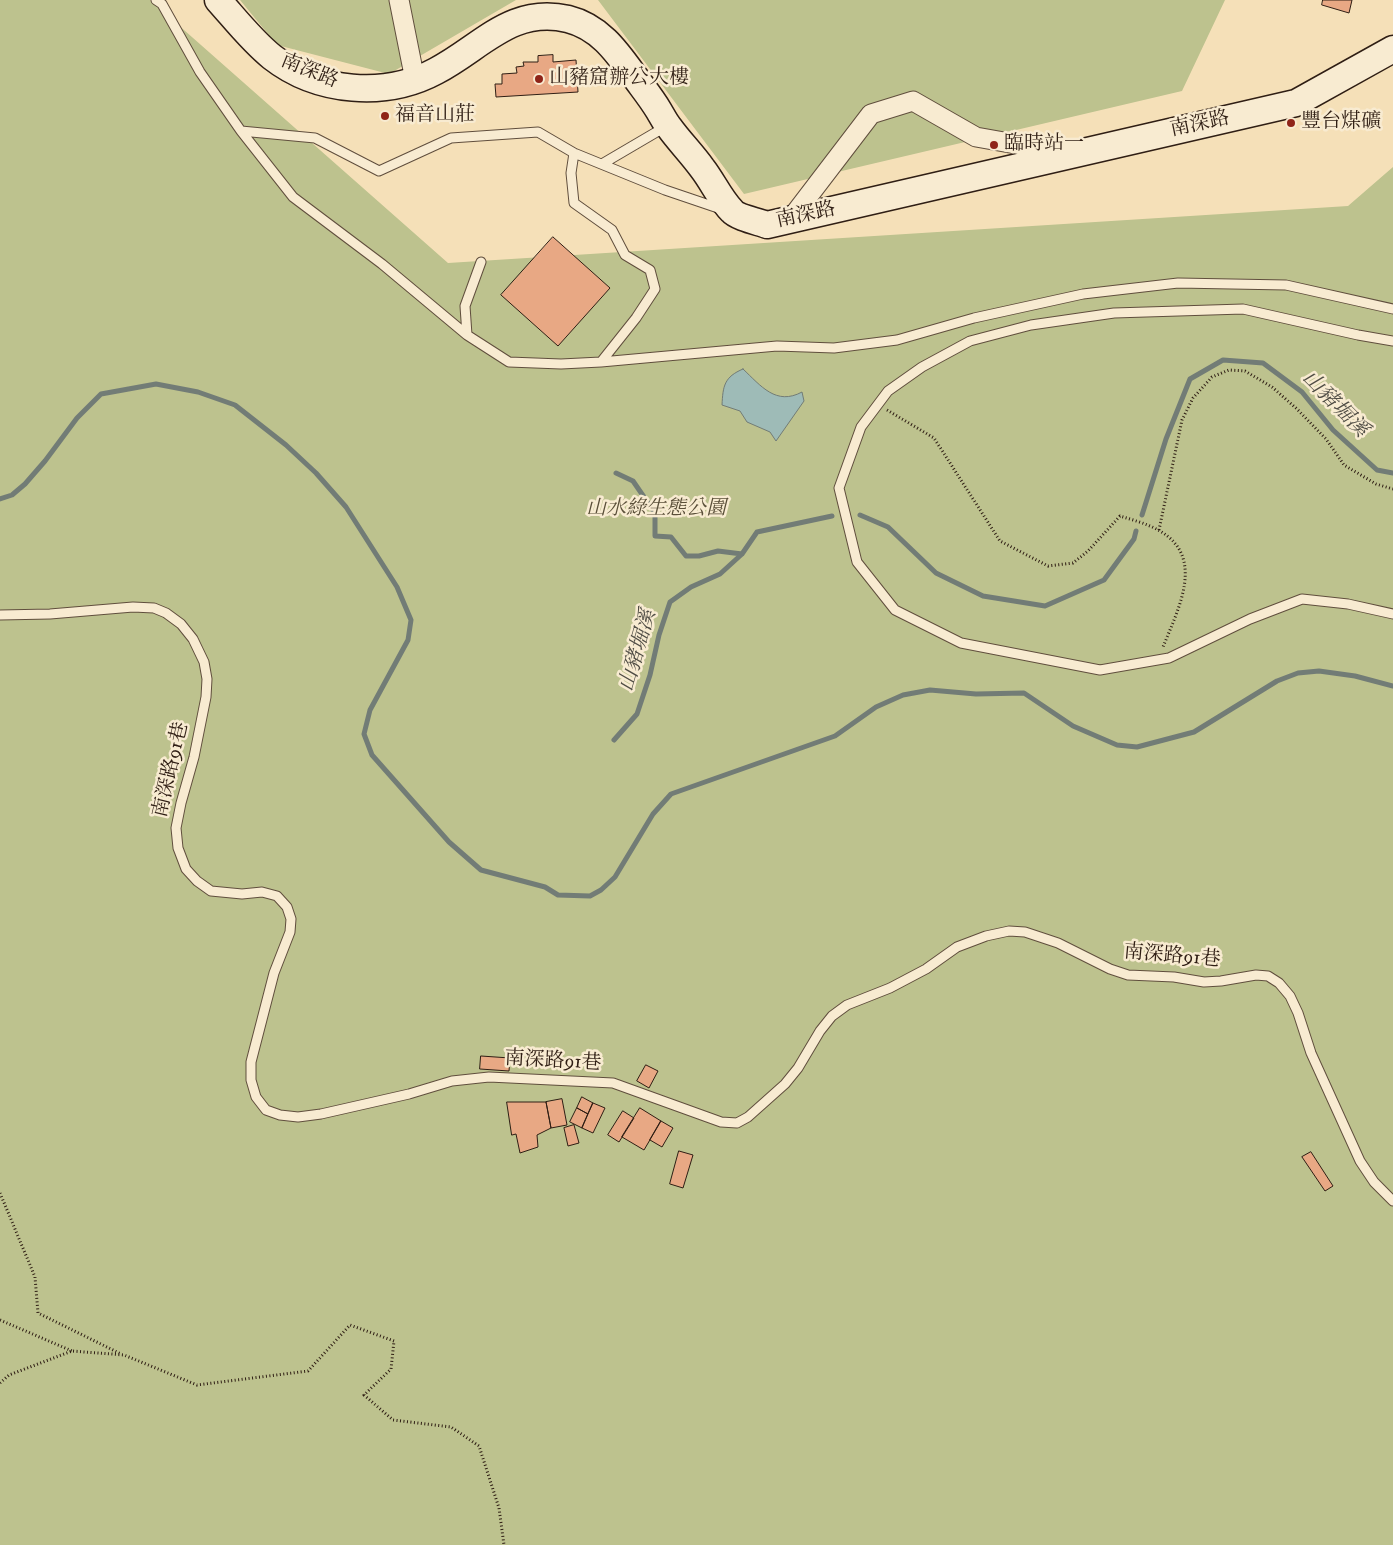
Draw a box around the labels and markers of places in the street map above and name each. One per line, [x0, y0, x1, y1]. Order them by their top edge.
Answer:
place label: 山豬窟辦公大樓 [549, 67, 689, 91]
marker: 山豬窟辦公大樓 [533, 73, 545, 85]
place label: 福音山莊 [395, 104, 475, 128]
marker: 福音山莊 [379, 110, 391, 122]
place label: 豐台煤礦 [1301, 111, 1381, 135]
marker: 豐台煤礦 [1285, 117, 1297, 129]
place label: 臨時站一 [1004, 133, 1084, 157]
marker: 臨時站一 [988, 139, 1000, 151]

